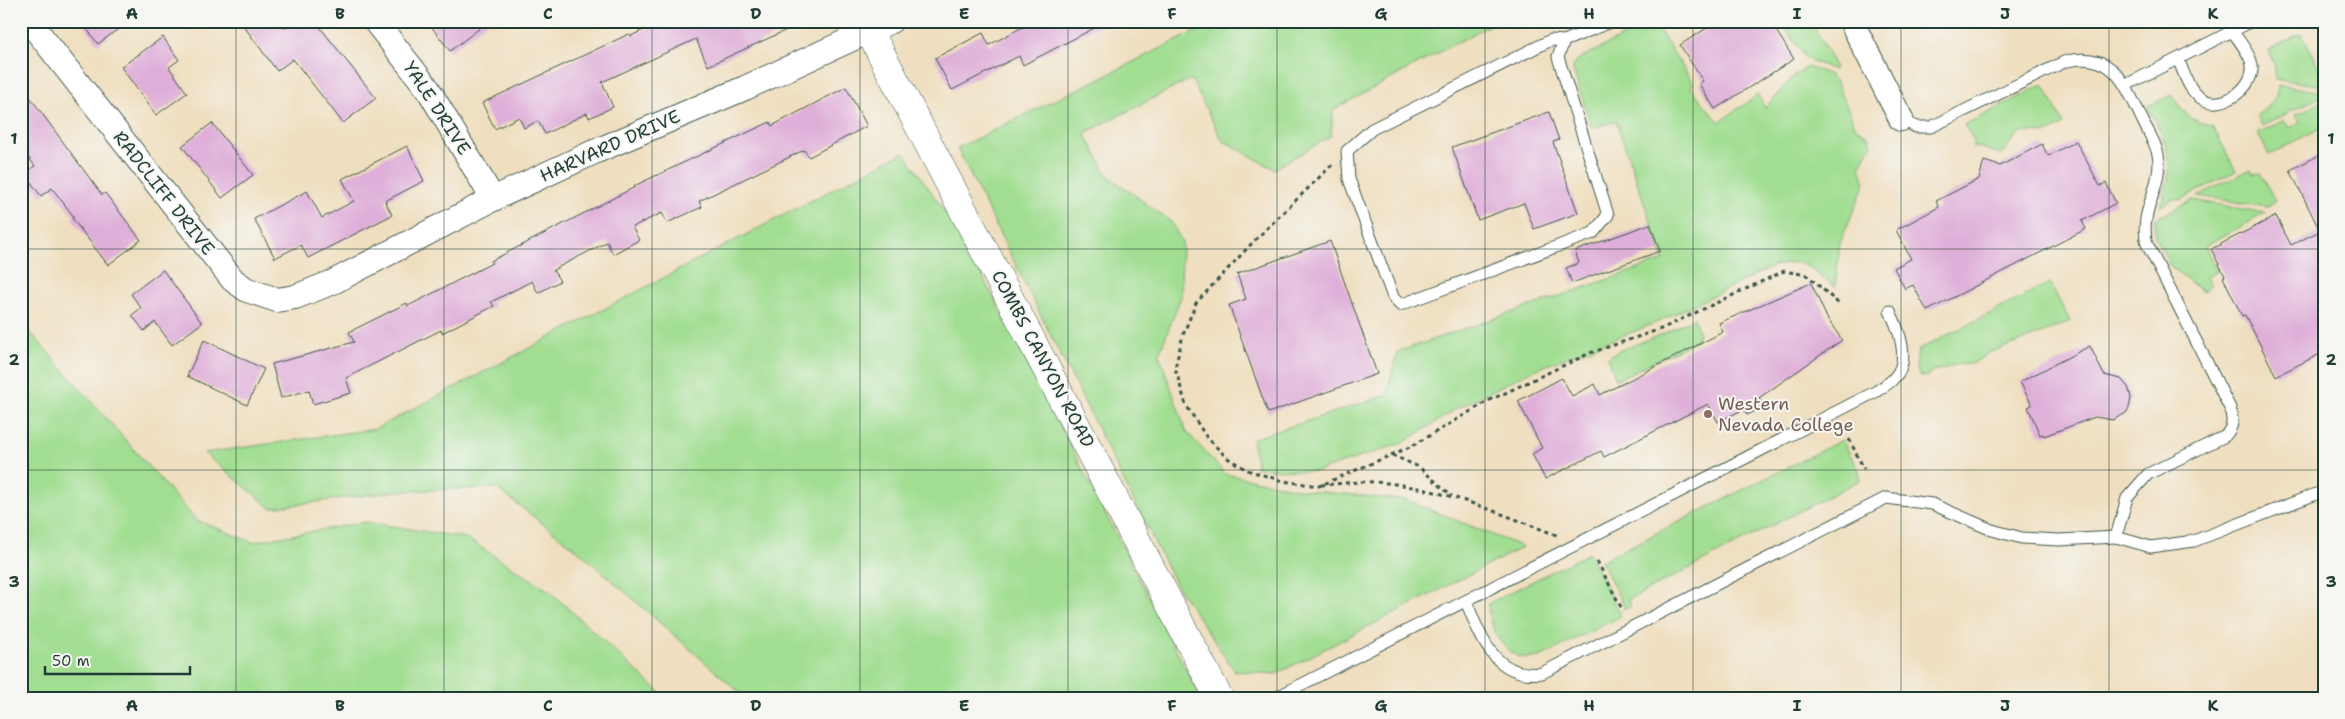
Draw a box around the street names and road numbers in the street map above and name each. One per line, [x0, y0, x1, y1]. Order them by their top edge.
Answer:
street label: YALE DRIVE [398, 57, 476, 159]
street label: HARVARD DRIVE [536, 104, 684, 188]
street label: RADCLIFF DRIVE [108, 126, 220, 260]
street label: COMBS CANYON ROAD [986, 266, 1100, 452]

